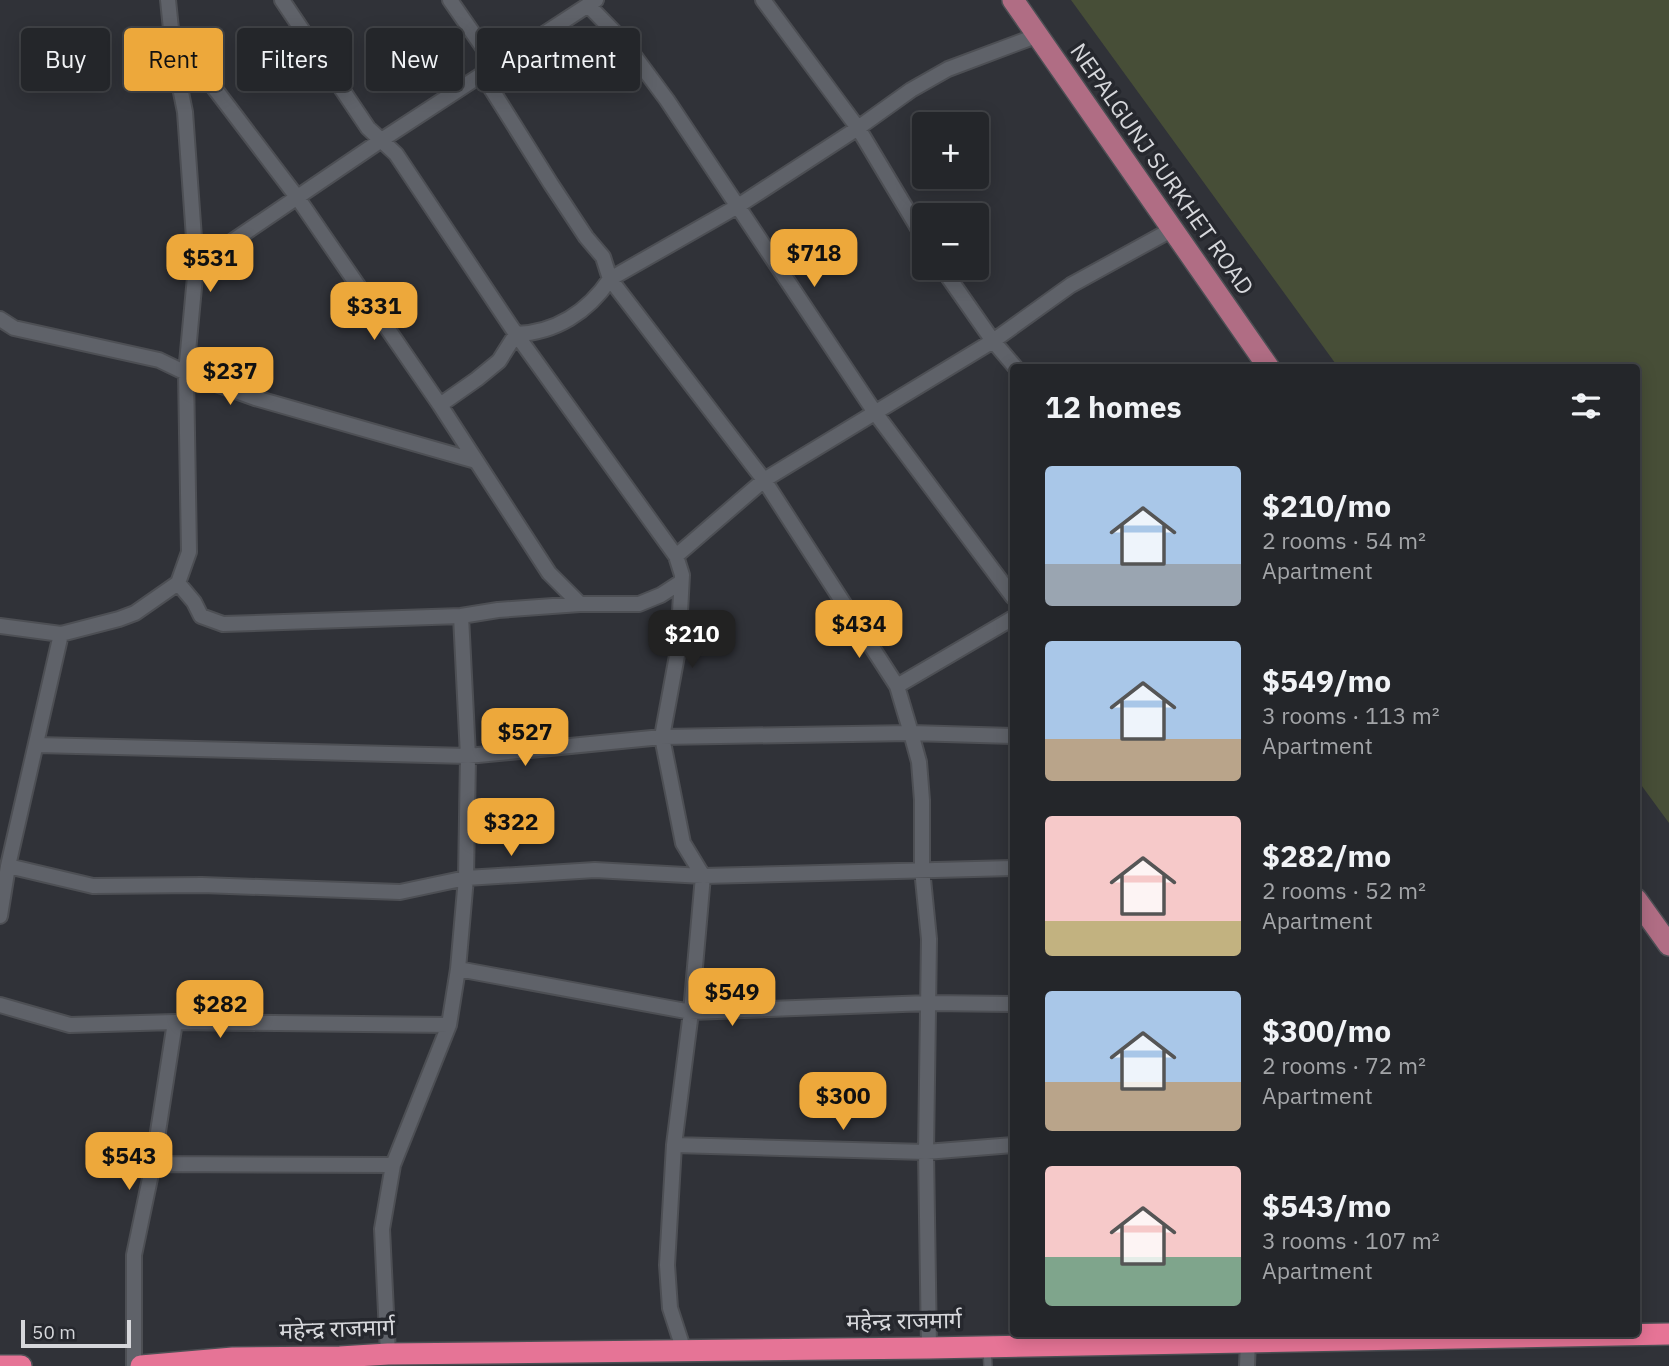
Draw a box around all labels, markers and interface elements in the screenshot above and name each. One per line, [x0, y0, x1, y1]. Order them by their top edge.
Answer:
chip: Buy [21, 28, 110, 91]
chip: Rent [124, 28, 223, 91]
chip: Filters [237, 28, 352, 91]
chip: New [366, 28, 463, 91]
chip: Apartment [477, 28, 640, 91]
street label: NEPALGUNJ SURKHET ROAD [1064, 37, 1261, 300]
map controls [912, 112, 989, 280]
button: + [912, 112, 989, 189]
button: − [912, 203, 989, 280]
pin: $718 [773, 230, 855, 289]
pin: $531 [169, 234, 251, 294]
text: $718 [786, 237, 842, 267]
text: $531 [182, 242, 238, 272]
pin: $331 [333, 282, 415, 342]
text: $331 [346, 290, 402, 320]
pin: $237 [189, 348, 271, 407]
text: $237 [202, 355, 258, 385]
text: 12 homes [1045, 387, 1182, 426]
icon: filters [1567, 387, 1605, 425]
text: $210/mo [1262, 486, 1391, 525]
icon: home [1101, 494, 1185, 578]
text: 2 rooms · 54 m² [1262, 525, 1426, 555]
text: Apartment [1262, 555, 1373, 585]
pin: $434 [818, 600, 900, 660]
text: $434 [831, 608, 887, 638]
pin: $210 [651, 610, 733, 670]
text: $210 [664, 618, 720, 648]
text: $549/mo [1262, 661, 1391, 700]
icon: home [1101, 669, 1185, 753]
text: 3 rooms · 113 m² [1262, 700, 1440, 730]
pin: $527 [484, 708, 566, 768]
text: $527 [497, 716, 553, 746]
text: Apartment [1262, 730, 1373, 760]
pin: $322 [470, 798, 552, 858]
text: $322 [483, 806, 539, 836]
text: $282/mo [1262, 836, 1391, 875]
icon: home [1101, 844, 1185, 928]
text: 2 rooms · 52 m² [1262, 875, 1426, 905]
text: Apartment [1262, 905, 1373, 935]
pin: $549 [691, 968, 773, 1028]
text: $549 [704, 976, 760, 1006]
pin: $282 [179, 981, 261, 1040]
text: $282 [192, 988, 248, 1018]
text: $300/mo [1262, 1011, 1391, 1050]
icon: home [1101, 1019, 1185, 1103]
text: 2 rooms · 72 m² [1262, 1050, 1426, 1080]
pin: $300 [802, 1072, 884, 1132]
text: $300 [815, 1080, 871, 1110]
text: Apartment [1262, 1080, 1373, 1110]
pin: $543 [88, 1132, 170, 1192]
text: $543 [101, 1140, 157, 1170]
text: $543/mo [1262, 1186, 1391, 1225]
icon: home [1101, 1194, 1185, 1278]
text: 3 rooms · 107 m² [1262, 1225, 1440, 1255]
text: Apartment [1262, 1255, 1373, 1285]
street label: महेन्द्र राजमार्ग [846, 1304, 963, 1336]
street label: महेन्द्र राजमार्ग [279, 1311, 396, 1345]
scale bar [21, 1317, 131, 1349]
text: 50 m [32, 1320, 76, 1344]

